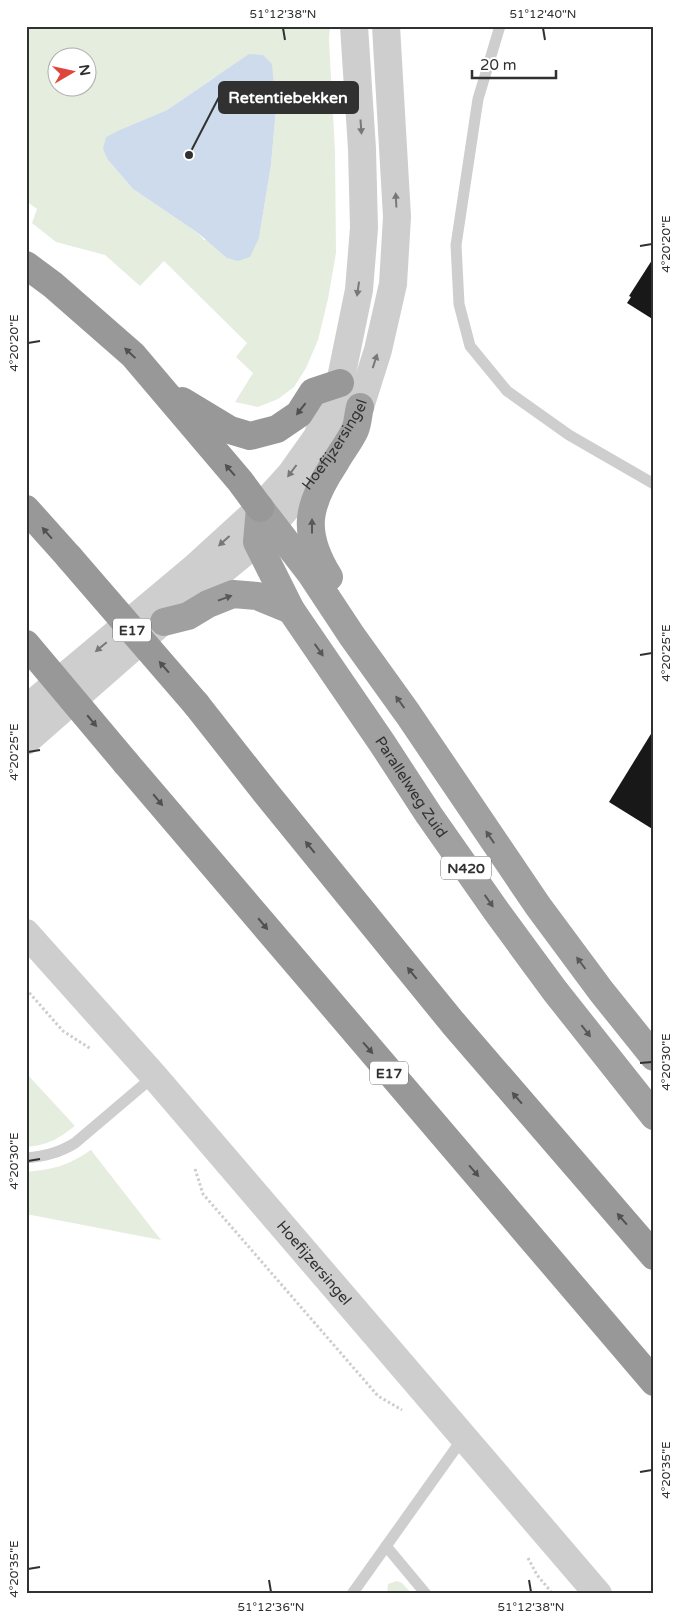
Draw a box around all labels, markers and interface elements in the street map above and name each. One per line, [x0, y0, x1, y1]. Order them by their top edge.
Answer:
text: 51°12'38"N [250, 7, 317, 21]
text: 51°12'40"N [510, 7, 577, 21]
north arrow [48, 48, 98, 98]
scale bar [472, 48, 556, 80]
text: 20 m [480, 56, 517, 74]
text: N [75, 63, 94, 77]
callout: Retentiebekken [219, 82, 358, 113]
text: Retentiebekken [228, 88, 348, 108]
one-way arrow [357, 120, 365, 136]
one-way arrow [391, 192, 399, 208]
text: 4°20'20"E [659, 215, 673, 273]
one-way arrow [354, 282, 362, 298]
text: 4°20'20"E [7, 314, 21, 372]
one-way arrow [124, 347, 136, 359]
one-way arrow [372, 353, 379, 368]
street label: Hoefijzersingel [298, 397, 371, 493]
one-way arrow [296, 402, 307, 415]
one-way arrow [225, 464, 236, 476]
one-way arrow [287, 464, 298, 477]
one-way arrow [308, 518, 316, 534]
one-way arrow [42, 526, 53, 539]
one-way arrow [219, 535, 231, 547]
one-way arrow [217, 594, 232, 601]
road number: E17 [113, 618, 151, 642]
text: 4°20'25"E [659, 624, 673, 682]
one-way arrow [95, 641, 108, 652]
one-way arrow [314, 644, 324, 657]
one-way arrow [158, 661, 170, 673]
one-way arrow [395, 695, 405, 709]
one-way arrow [86, 714, 97, 727]
text: 4°20'25"E [7, 723, 21, 781]
street label: Parallelweg Zuid [371, 733, 451, 841]
one-way arrow [152, 793, 164, 805]
one-way arrow [485, 830, 495, 843]
one-way arrow [304, 841, 315, 854]
road number: N420 [441, 856, 491, 880]
one-way arrow [484, 894, 494, 908]
one-way arrow [257, 917, 268, 930]
one-way arrow [576, 956, 586, 970]
one-way arrow [407, 967, 418, 980]
one-way arrow [580, 1024, 591, 1037]
text: 4°20'30"E [659, 1033, 673, 1091]
one-way arrow [362, 1041, 374, 1053]
road number: E17 [370, 1062, 408, 1084]
one-way arrow [512, 1091, 523, 1104]
text: 4°20'30"E [7, 1132, 21, 1190]
one-way arrow [468, 1165, 479, 1178]
one-way arrow [616, 1214, 628, 1226]
street label: Hoefijzersingel [273, 1217, 355, 1309]
text: 4°20'35"E [659, 1441, 673, 1499]
text: 4°20'35"E [7, 1540, 21, 1598]
text: 51°12'36"N [238, 1600, 305, 1614]
text: 51°12'38"N [498, 1600, 565, 1614]

